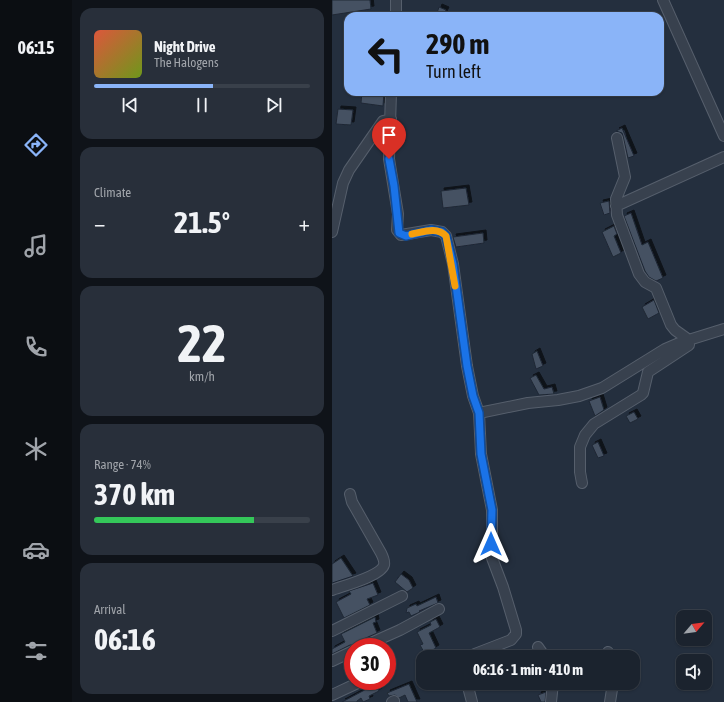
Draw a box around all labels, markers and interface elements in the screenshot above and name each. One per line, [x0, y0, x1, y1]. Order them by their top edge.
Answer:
icon: left [360, 28, 412, 80]
text: 290 m [426, 28, 489, 60]
text: 06:15 [17, 37, 55, 58]
text: Night Drive [154, 38, 216, 55]
text: The Halogens [154, 55, 219, 70]
text: Turn left [426, 61, 481, 82]
icon: previous [119, 94, 141, 116]
icon: pause [191, 94, 213, 116]
icon: next [263, 94, 285, 116]
pin [372, 118, 406, 159]
icon: arrive [378, 124, 400, 146]
icon: directions [22, 131, 50, 159]
text: Climate [94, 185, 131, 200]
text: 21.5° [174, 205, 230, 239]
text: − [94, 210, 105, 236]
text: + [299, 210, 310, 236]
icon: music [22, 232, 50, 260]
text: 22 [178, 313, 226, 373]
icon: phone [22, 333, 50, 361]
text: km/h [189, 369, 215, 384]
icon: climate [22, 435, 50, 463]
text: Range · 74% [94, 457, 151, 472]
text: 370 km [94, 477, 175, 511]
position arrow [470, 523, 512, 565]
icon: car [22, 536, 50, 564]
text: Arrival [94, 602, 126, 617]
north arrow [676, 610, 712, 646]
map controls [676, 610, 712, 690]
text: 06:16 [94, 622, 156, 656]
icon: filters [22, 637, 50, 665]
speed limit sign: 30 [344, 638, 396, 690]
button: sound [676, 654, 712, 690]
text: 06:16 · 1 min · 410 m [473, 661, 583, 678]

